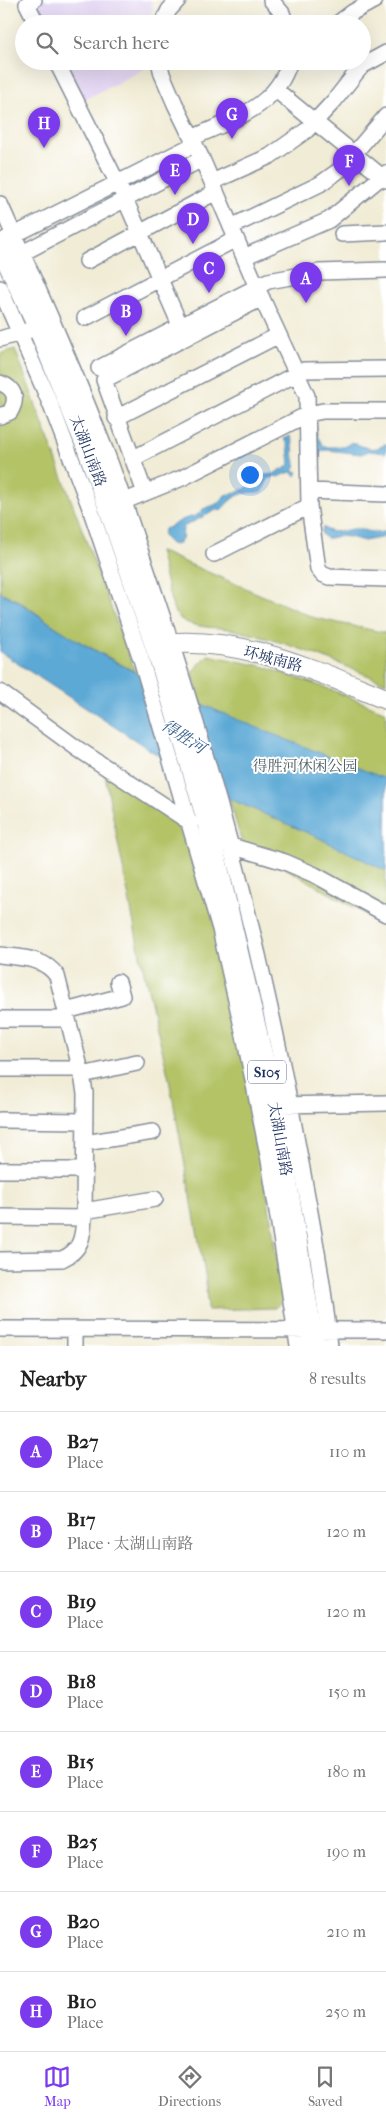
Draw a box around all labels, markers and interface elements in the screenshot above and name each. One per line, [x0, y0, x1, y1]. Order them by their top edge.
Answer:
search box [15, 15, 371, 70]
icon: search [33, 29, 61, 57]
text: Search here [73, 32, 169, 54]
pin: G [216, 98, 248, 139]
pin: H [28, 107, 60, 148]
pin: F [333, 145, 365, 186]
pin: E [159, 154, 191, 195]
pin: D [177, 203, 209, 244]
pin: C [193, 252, 225, 293]
pin: A [290, 262, 322, 303]
pin: B [110, 295, 142, 336]
street label: 太湖山南路 [66, 413, 110, 489]
your location [237, 462, 263, 488]
street label: 环城南路 [242, 643, 304, 675]
water label: 得胜河 [158, 715, 212, 759]
park label: 得胜河休闲公园 [252, 757, 358, 775]
road number: S105 [248, 1060, 286, 1084]
street label: 太湖山南路 [265, 1100, 295, 1178]
text: Nearby [20, 1367, 86, 1391]
text: 8 results [309, 1369, 366, 1388]
text: B27 [67, 1431, 98, 1453]
text: A [31, 1442, 41, 1461]
text: 110 m [329, 1442, 366, 1461]
text: Place [67, 1453, 103, 1472]
text: B17 [67, 1509, 95, 1531]
text: B [31, 1522, 41, 1541]
text: 120 m [327, 1522, 366, 1541]
text: Place · 太湖山南路 [67, 1534, 194, 1553]
text: B19 [67, 1591, 96, 1613]
text: C [31, 1602, 41, 1621]
text: 120 m [327, 1602, 366, 1621]
text: Place [67, 1613, 103, 1632]
text: B18 [67, 1671, 96, 1693]
text: D [30, 1682, 42, 1701]
text: 150 m [328, 1682, 366, 1701]
text: Place [67, 1693, 103, 1712]
text: B15 [67, 1751, 94, 1773]
text: E [31, 1762, 41, 1781]
text: 180 m [327, 1762, 366, 1781]
text: Place [67, 1773, 103, 1792]
text: B25 [67, 1831, 97, 1853]
text: F [32, 1842, 40, 1861]
text: 190 m [326, 1842, 366, 1861]
text: Place [67, 1853, 103, 1872]
text: B20 [67, 1911, 100, 1933]
text: G [30, 1922, 42, 1941]
text: 210 m [327, 1922, 366, 1941]
text: Place [67, 1933, 103, 1952]
text: B10 [67, 1991, 97, 2013]
text: H [30, 2002, 42, 2021]
text: 250 m [325, 2002, 366, 2021]
text: Place [67, 2013, 103, 2032]
tab: Map [43, 2063, 71, 2110]
tab: Directions [158, 2063, 221, 2110]
tab: Saved [308, 2063, 343, 2110]

